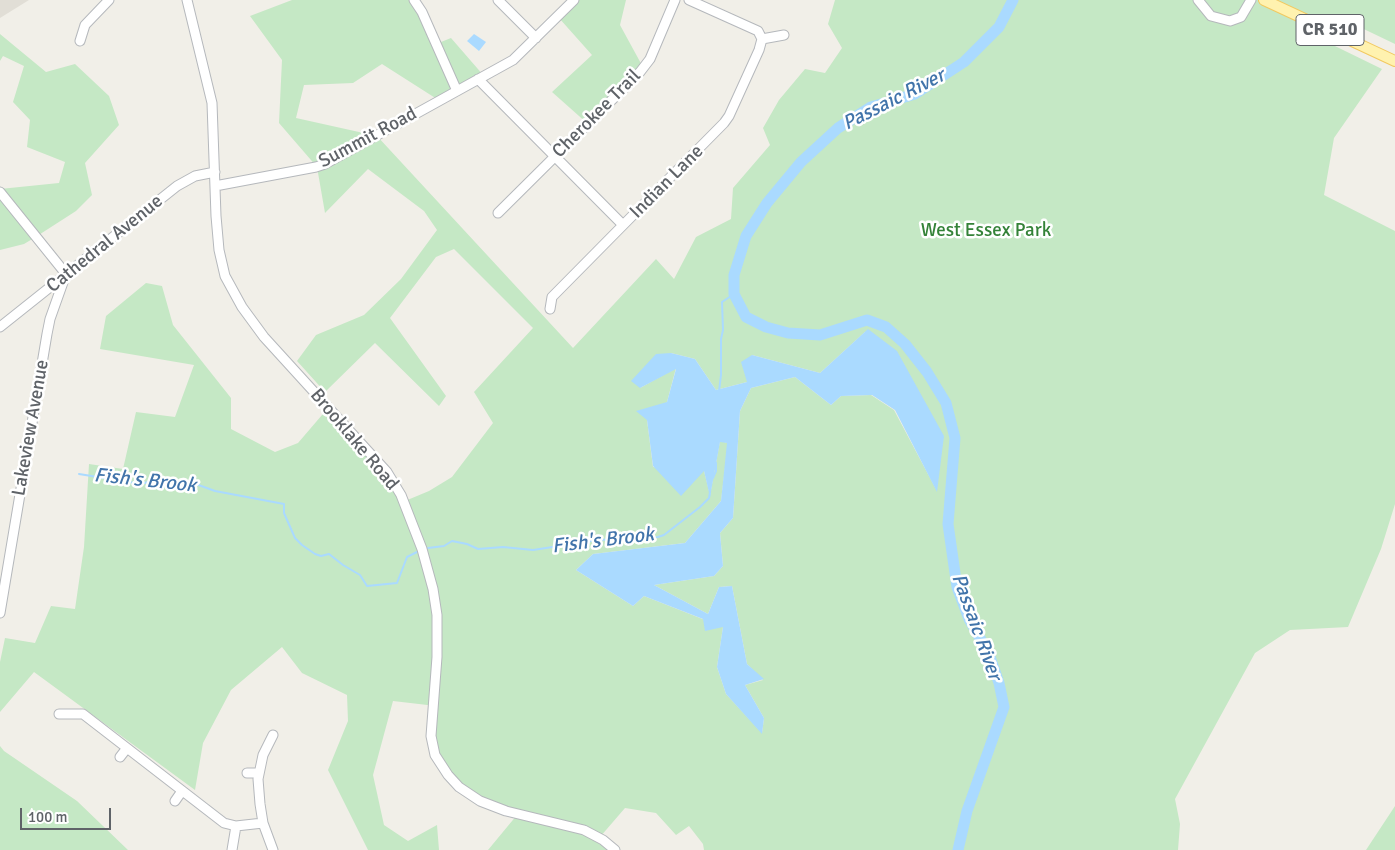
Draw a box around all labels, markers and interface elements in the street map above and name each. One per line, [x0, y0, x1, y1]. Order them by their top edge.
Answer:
road number: CR 510 [1296, 14, 1364, 46]
water label: Passaic River [839, 64, 949, 136]
street label: Cherokee Trail [548, 65, 646, 163]
street label: Summit Road [315, 103, 421, 173]
street label: Indian Lane [626, 141, 708, 223]
street label: Cathedral Avenue [42, 190, 168, 298]
park label: West Essex Park [921, 220, 1051, 242]
street label: Lakeview Avenue [8, 358, 54, 498]
street label: Brooklake Road [305, 385, 403, 495]
water label: Fish's Brook [93, 464, 197, 498]
water label: Fish's Brook [551, 523, 655, 559]
water label: Passaic River [946, 571, 1006, 683]
scale bar [22, 798, 114, 830]
text: 100 m [28, 808, 68, 826]

